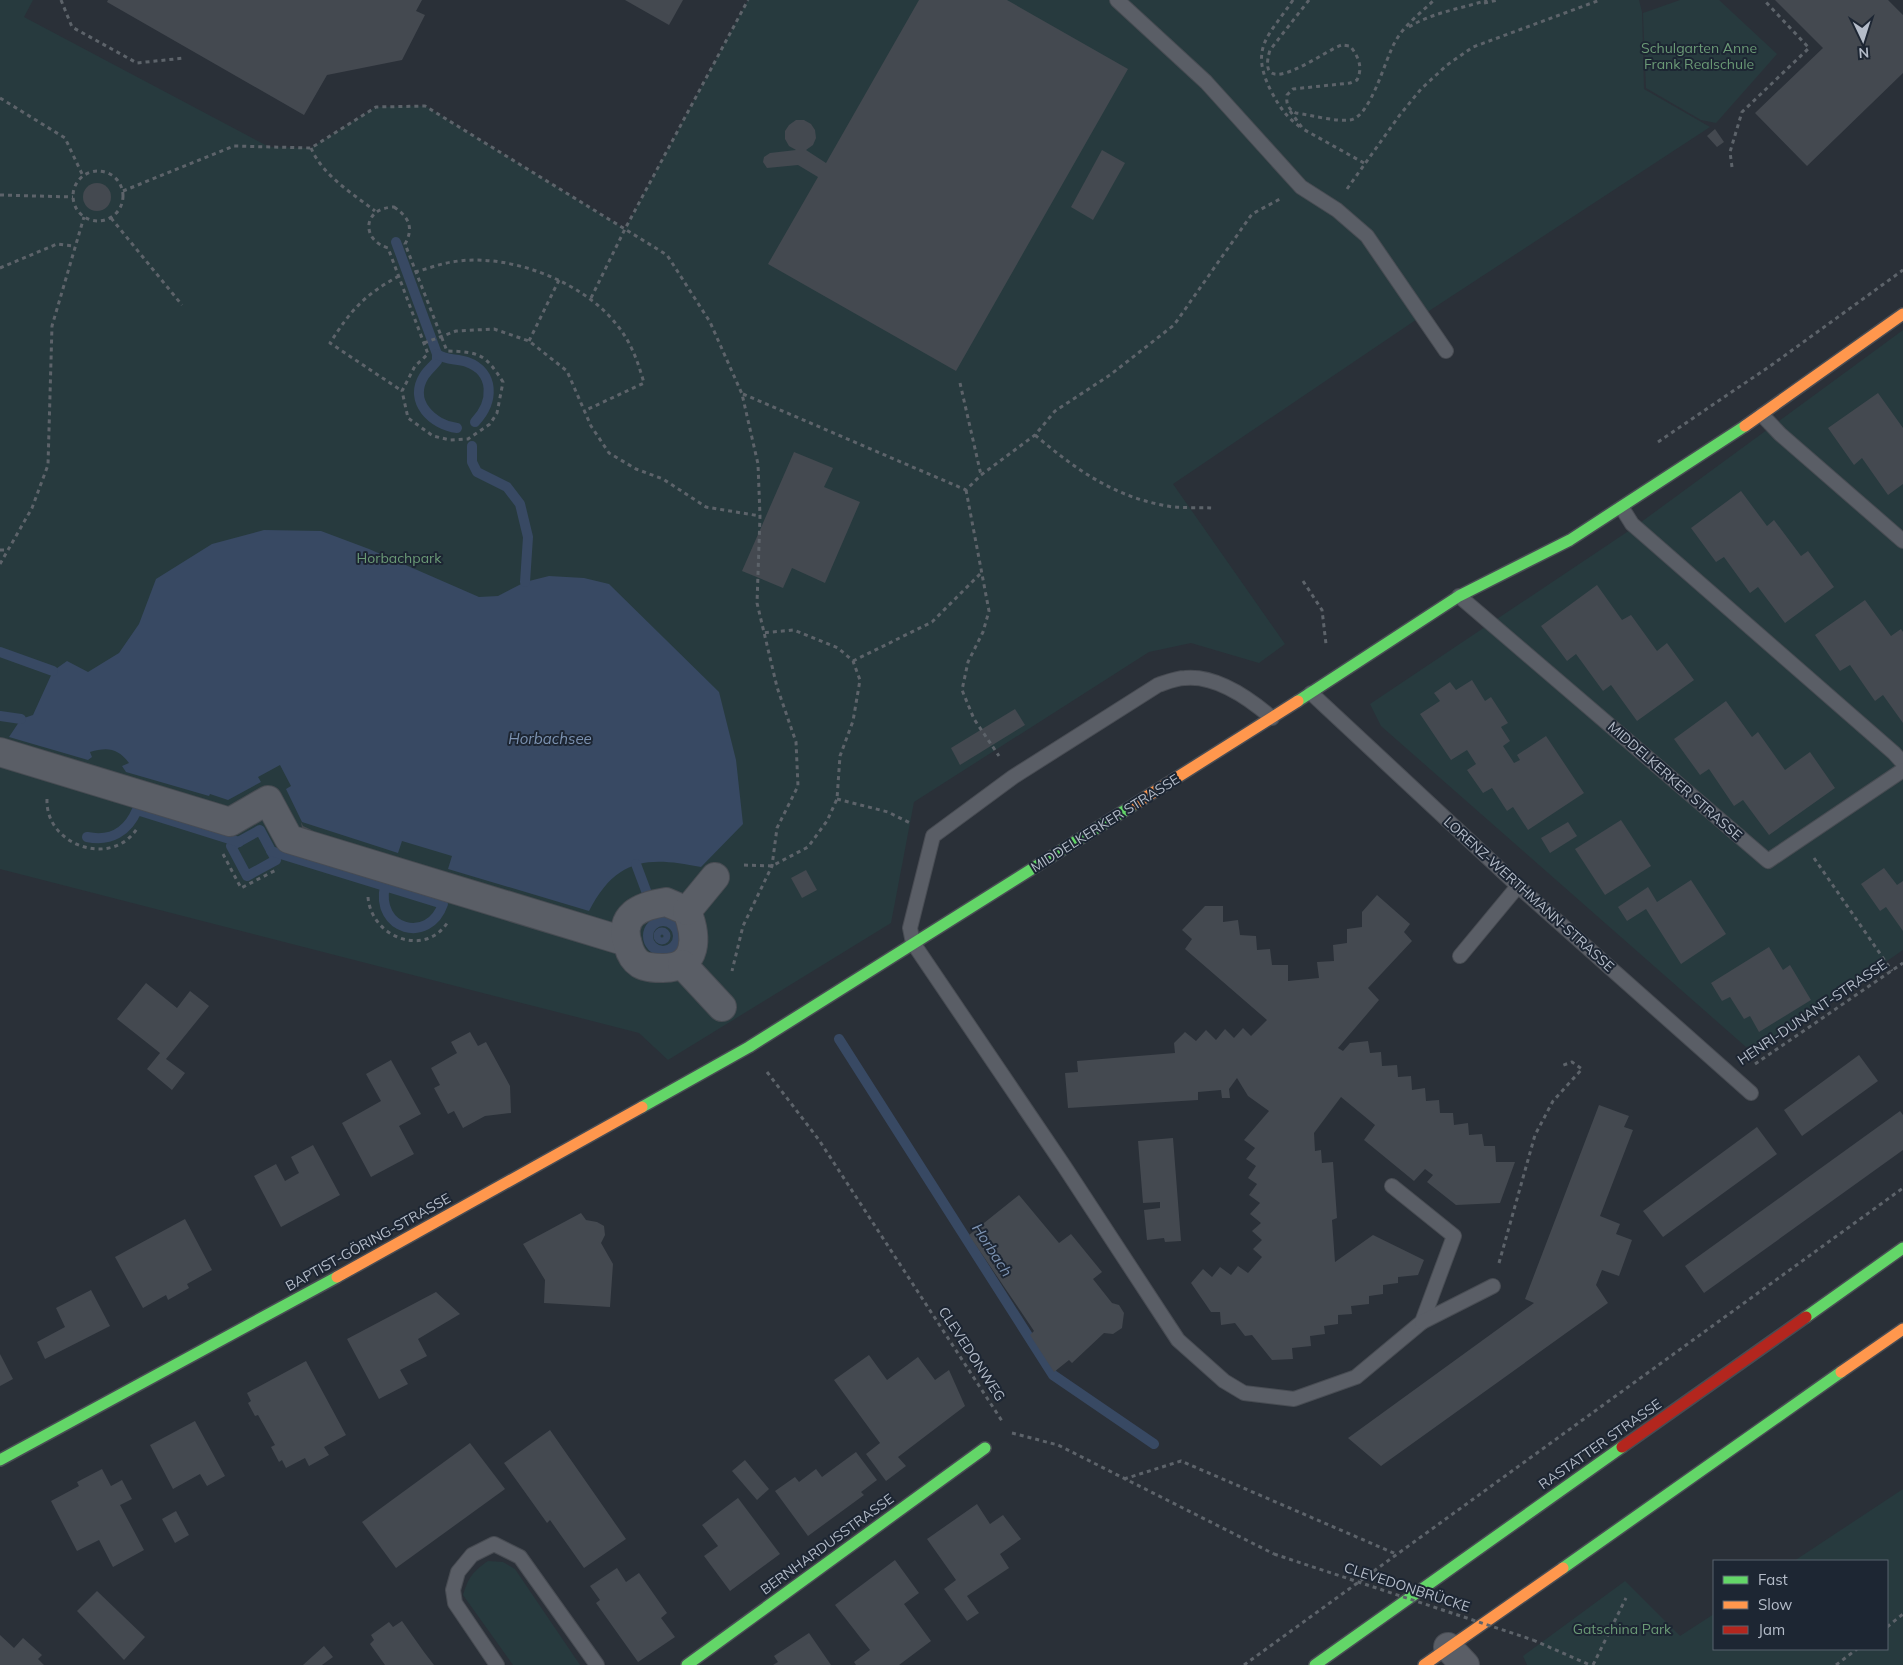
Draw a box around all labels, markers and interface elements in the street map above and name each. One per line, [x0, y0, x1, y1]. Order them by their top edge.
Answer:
north arrow [1838, 15, 1888, 65]
park label: Schulgarten Anne Frank Realschule [1641, 39, 1757, 73]
text: N [1858, 44, 1870, 62]
park label: Horbachpark [357, 549, 442, 567]
street label: MIDDELKERKER STRASSE [1604, 718, 1746, 844]
water label: Horbachsee [508, 729, 592, 748]
street label: MIDDELKERKER STRASSE [1027, 770, 1183, 876]
street label: LORENZ-WERTHMANN-STRASSE [1440, 813, 1618, 975]
street label: HENRI-DUNANT-STRASSE [1734, 955, 1890, 1069]
street label: BAPTIST-GÖRING-STRASSE [282, 1189, 454, 1295]
water label: Horbach [968, 1220, 1017, 1280]
street label: CLEVEDONWEG [935, 1303, 1009, 1405]
street label: RASTATTER STRASSE [1535, 1395, 1665, 1493]
street label: BERNHARDUSSTRASSE [757, 1490, 897, 1598]
street label: CLEVEDONBRÜCKE [1342, 1558, 1472, 1616]
legend [1713, 1560, 1888, 1650]
text: Fast [1758, 1570, 1788, 1589]
text: Slow [1758, 1595, 1792, 1614]
park label: Gatschina Park [1573, 1620, 1672, 1638]
text: Jam [1758, 1620, 1785, 1639]

